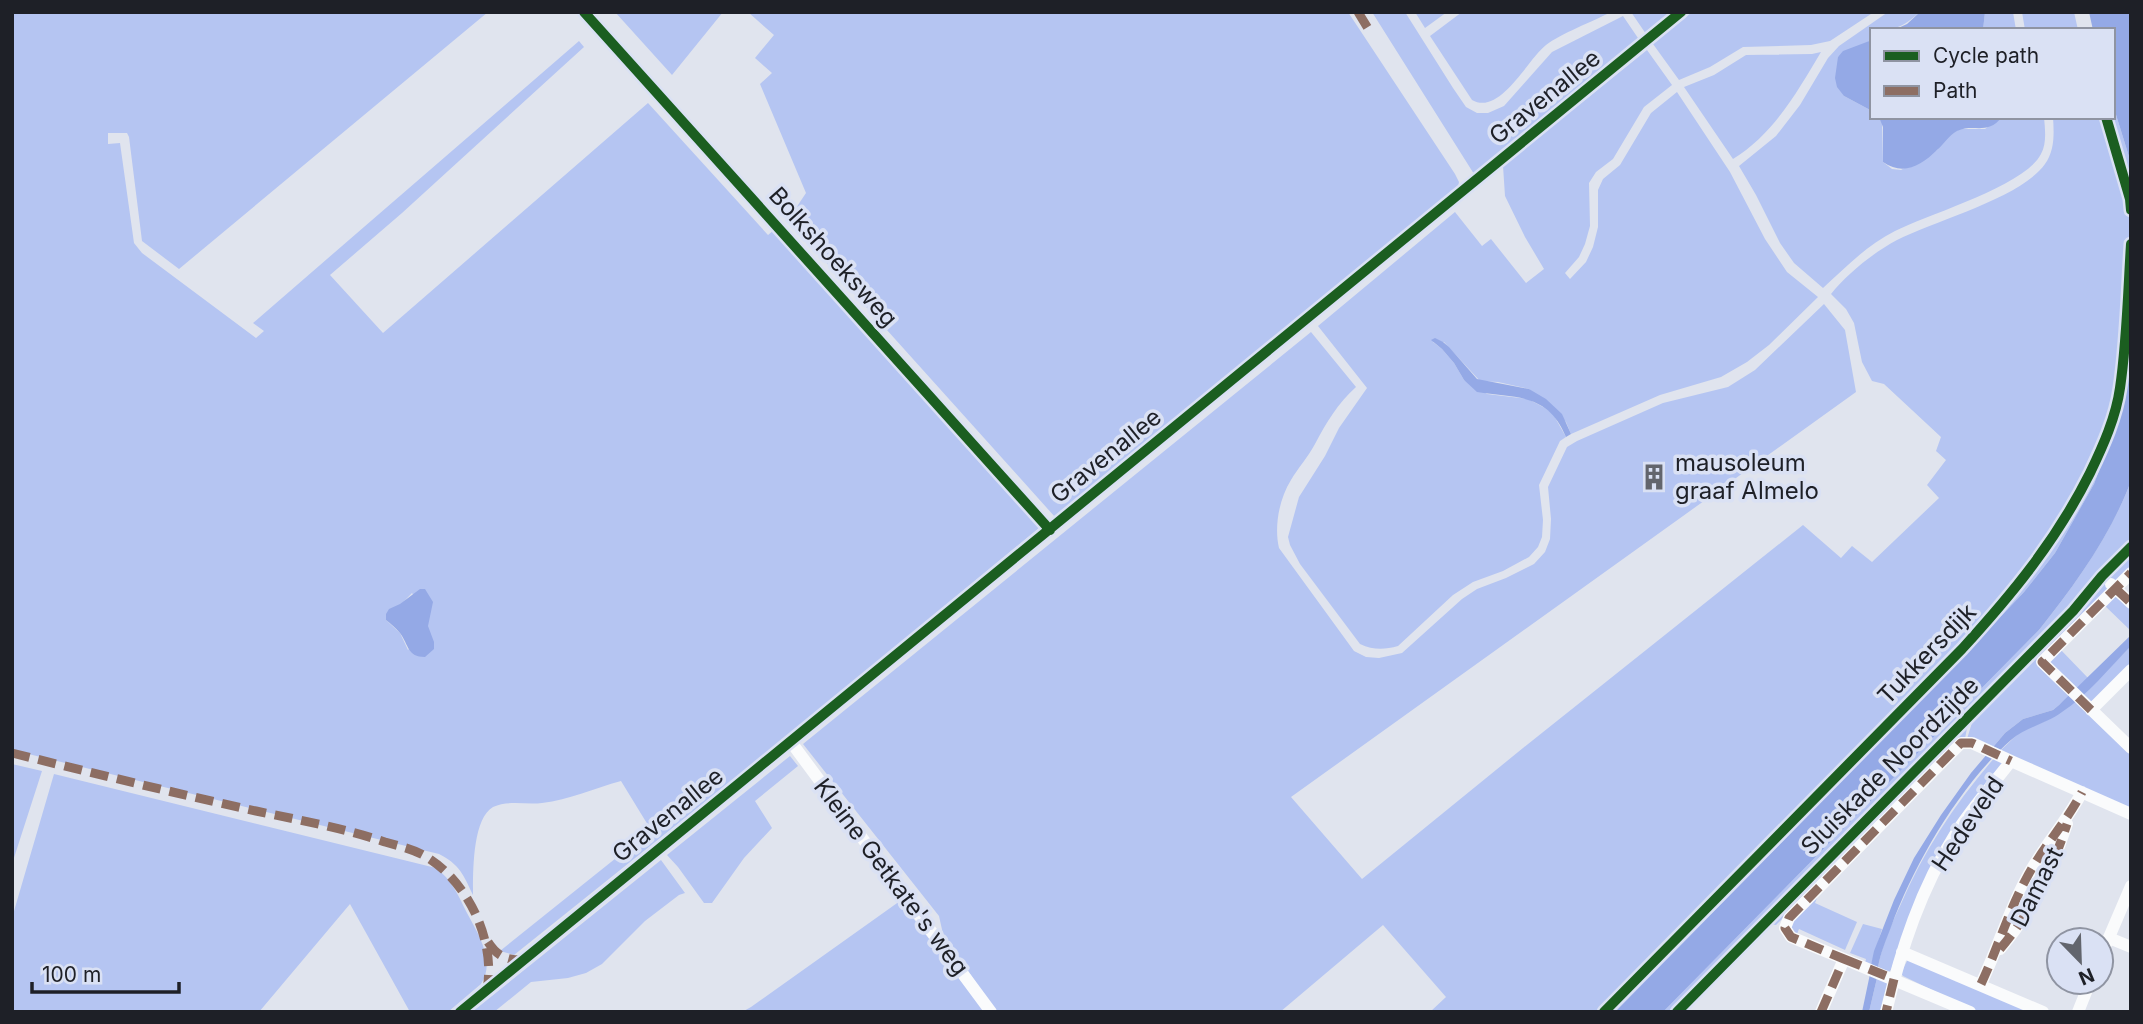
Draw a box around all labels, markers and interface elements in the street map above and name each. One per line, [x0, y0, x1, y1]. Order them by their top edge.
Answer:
legend [1870, 28, 2115, 119]
street label: Gravenallee [1483, 43, 1606, 150]
text: Cycle path [1933, 43, 2039, 68]
text: Path [1933, 78, 1978, 103]
street label: Bolkshoeksweg [763, 181, 904, 333]
street label: Gravenallee [1044, 402, 1167, 509]
place label: mausoleum graaf Almelo [1675, 448, 1819, 505]
building icon: mausoleum graaf Almelo [1639, 462, 1669, 492]
street label: Tukkersdijk [1871, 597, 1982, 710]
street label: Sluiskade Noordzijde [1795, 671, 1985, 861]
street label: Gravenallee [606, 761, 729, 868]
street label: Hedeveld [1925, 771, 2010, 876]
street label: Kleine Getkate's weg [808, 773, 975, 981]
street label: Damast [2004, 842, 2069, 932]
north arrow [2045, 926, 2115, 996]
scale bar [32, 950, 178, 994]
text: 100 m [42, 962, 101, 987]
text: N [2075, 963, 2098, 990]

